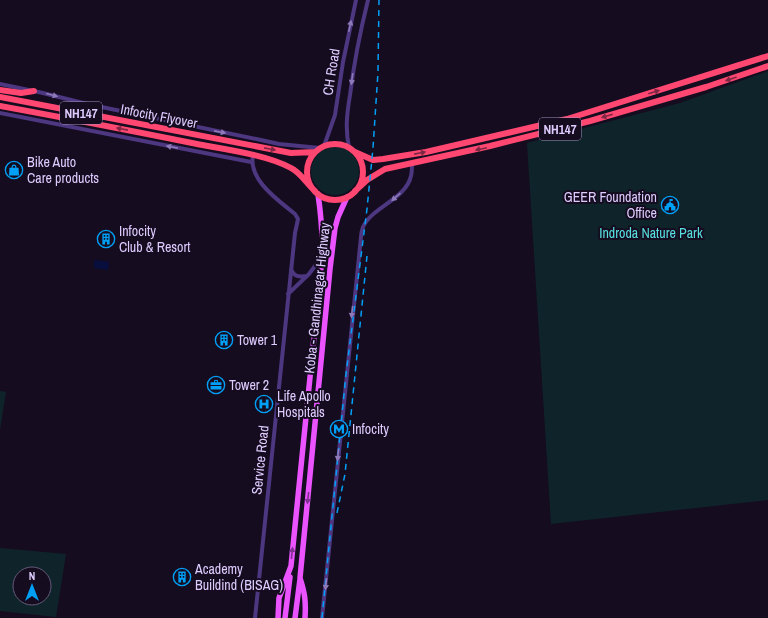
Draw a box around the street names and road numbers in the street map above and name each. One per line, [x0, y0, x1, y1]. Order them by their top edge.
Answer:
street label: CH Road [318, 47, 344, 97]
street label: Infocity Flyover [119, 100, 199, 132]
road number: NH147 [60, 102, 102, 124]
road number: NH147 [539, 118, 581, 140]
street label: Koba - Gandhinagar Highway [300, 221, 334, 374]
street label: Service Road [247, 424, 273, 496]

